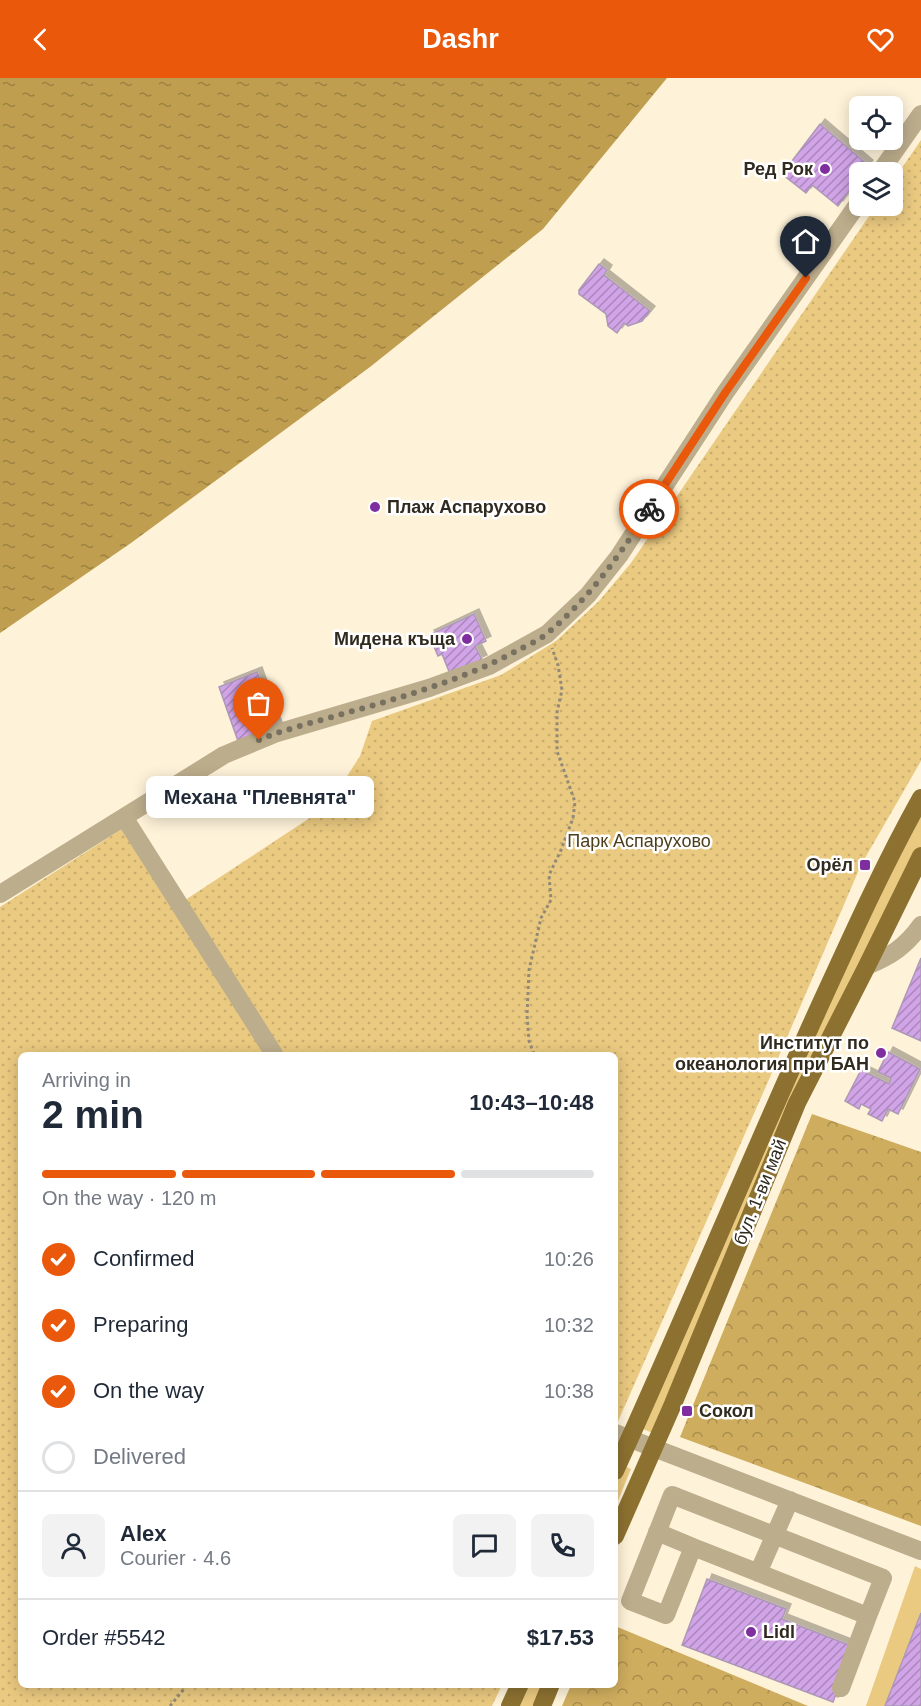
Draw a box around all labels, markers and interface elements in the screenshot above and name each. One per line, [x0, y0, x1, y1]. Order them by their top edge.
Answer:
icon: back [24, 23, 57, 56]
icon: heart [864, 23, 897, 56]
text: Dashr [422, 24, 499, 54]
map controls [849, 96, 903, 216]
button: locate [849, 96, 903, 150]
place label: Ред Рок [743, 159, 814, 179]
marker: Ред Рок [818, 162, 832, 176]
button: layers [849, 162, 903, 216]
pin [780, 216, 831, 278]
icon: home [789, 225, 822, 258]
courier [619, 479, 679, 539]
icon: bike [633, 493, 666, 526]
place label: Плаж Аспарухово [387, 497, 546, 517]
marker: Плаж Аспарухово [368, 500, 382, 514]
place label: Мидена къща [334, 629, 456, 649]
marker: Мидена къща [460, 632, 474, 646]
pin [233, 678, 284, 740]
icon: bag [242, 687, 275, 720]
callout: Механа "Плевнята" [145, 776, 373, 818]
text: Механа "Плевнята" [164, 786, 356, 808]
park label: Парк Аспарухово [567, 831, 711, 851]
place label: Орёл [807, 855, 853, 875]
marker: Орёл [858, 858, 872, 872]
place label: Институт по океанология при БАН [675, 1033, 869, 1074]
marker: Институт по океанология при БАН [874, 1046, 888, 1060]
text: Arriving in [42, 1069, 131, 1091]
text: 10:43–10:48 [469, 1090, 594, 1115]
text: 2 min [42, 1093, 144, 1136]
street label: бул. 1-ви май [730, 1136, 790, 1248]
text: On the way · 120 m [42, 1187, 217, 1209]
icon: check [42, 1243, 75, 1276]
text: Confirmed [93, 1246, 194, 1271]
text: 10:26 [544, 1248, 594, 1270]
icon: check [42, 1309, 75, 1342]
text: Preparing [93, 1312, 188, 1337]
text: 10:32 [544, 1314, 594, 1336]
icon: check [42, 1375, 75, 1408]
text: On the way [93, 1378, 204, 1403]
text: 10:38 [544, 1380, 594, 1402]
place label: Сокол [699, 1401, 754, 1421]
marker: Сокол [680, 1404, 694, 1418]
text: Delivered [93, 1444, 186, 1469]
button: person [42, 1514, 105, 1577]
button: chat [453, 1514, 516, 1577]
button: phone [531, 1514, 594, 1577]
text: Alex [120, 1521, 166, 1546]
text: Courier · 4.6 [120, 1547, 231, 1569]
place label: Lidl [763, 1622, 795, 1642]
text: Order #5542 [42, 1625, 166, 1650]
text: $17.53 [527, 1625, 594, 1650]
marker: Lidl [744, 1625, 758, 1639]

